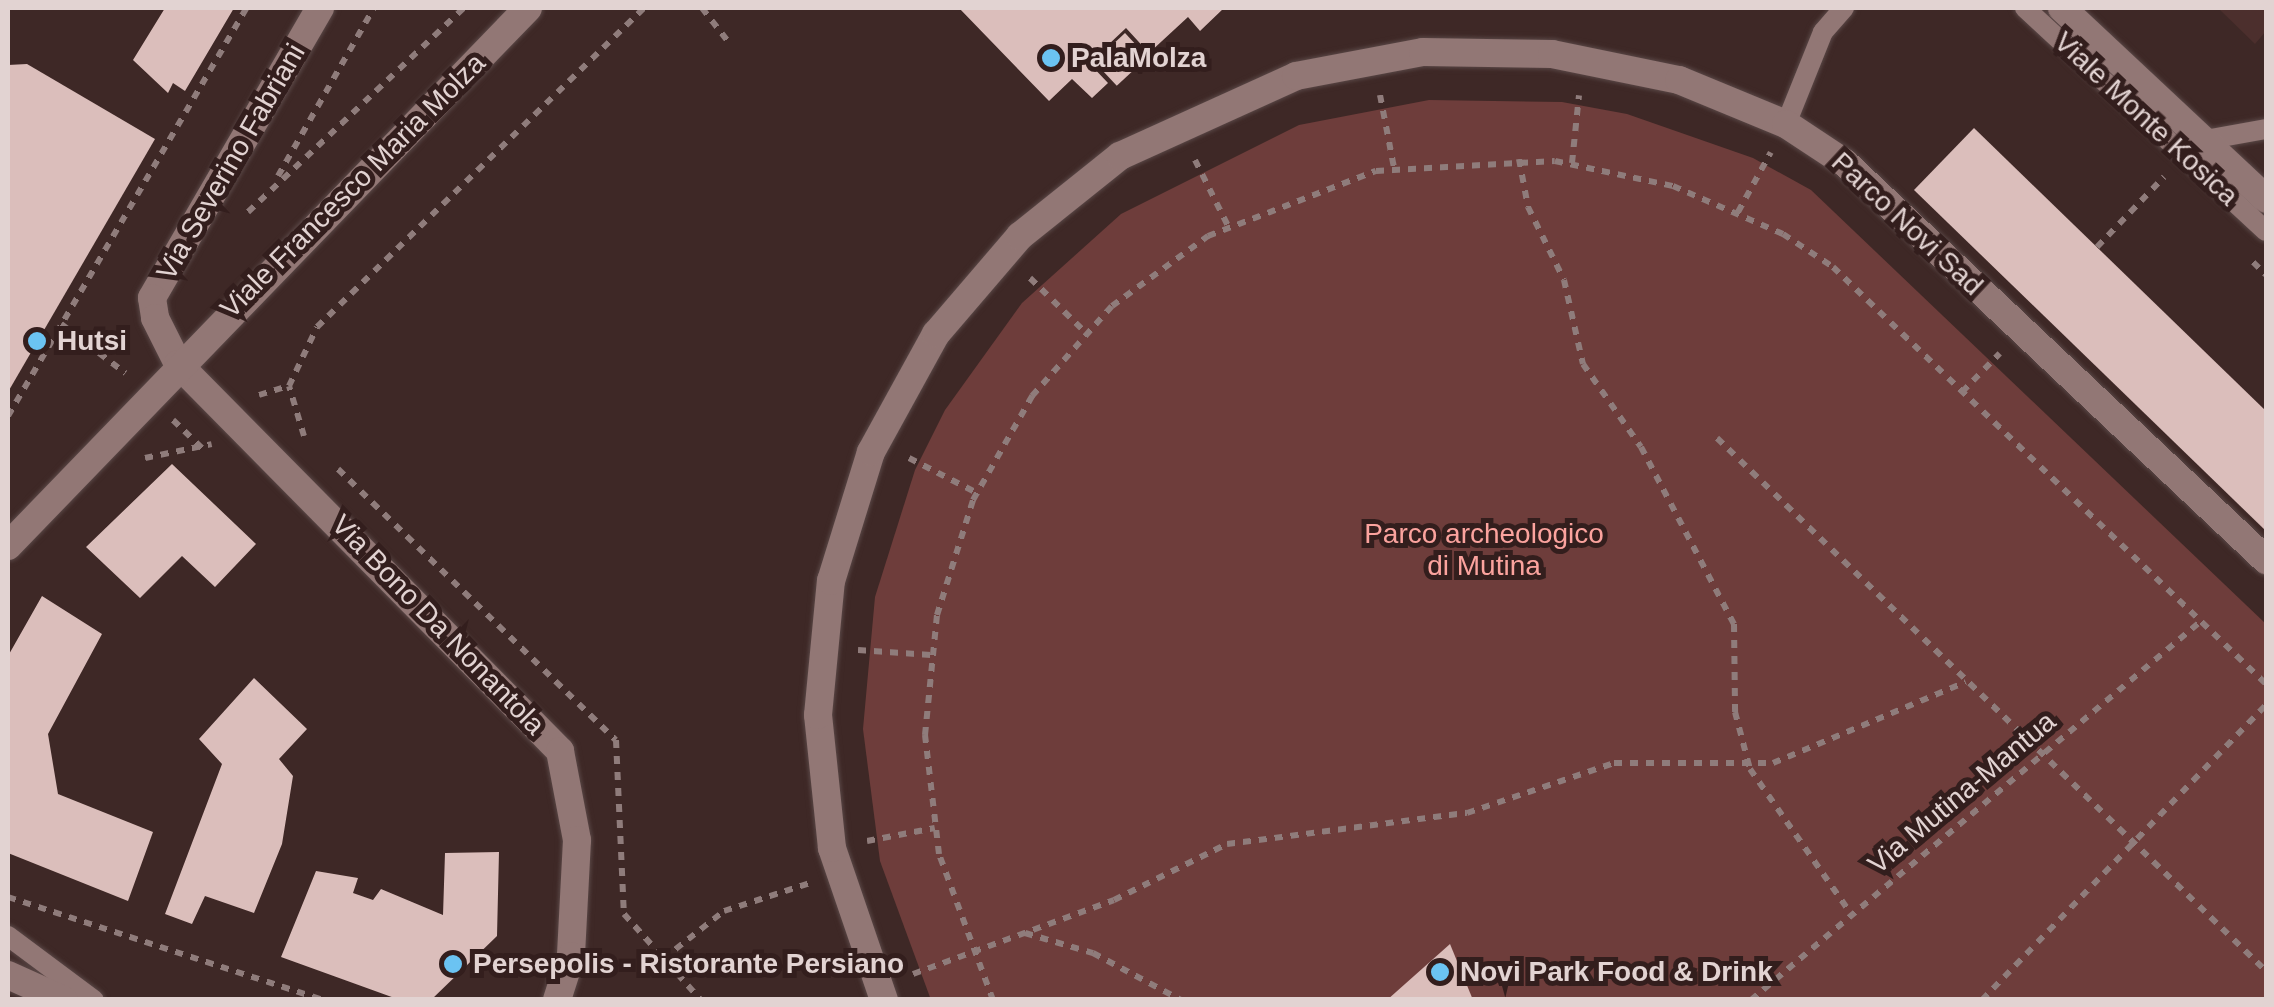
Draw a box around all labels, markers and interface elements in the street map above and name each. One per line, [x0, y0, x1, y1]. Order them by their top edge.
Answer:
street label: Viale Monte Kosica [2047, 25, 2245, 213]
street label: Via Severino Fabriani [150, 38, 312, 286]
place label: PalaMolza [1071, 41, 1206, 75]
street label: Viale Francesco Maria Molza [214, 47, 492, 325]
marker: PalaMolza [1040, 47, 1062, 69]
street label: Parco Novi Sad [1824, 145, 1990, 303]
place label: Hutsi [57, 324, 127, 358]
marker: Hutsi [26, 330, 48, 352]
street label: Via Bono Da Nonantola [324, 508, 552, 742]
park label: Parco archeologico di Mutina [1364, 517, 1604, 583]
street label: Via Mutina-Mantua [1861, 705, 2063, 881]
place label: Persepolis - Ristorante Persiano [473, 947, 904, 981]
marker: Persepolis - Ristorante Persiano [442, 953, 464, 975]
place label: Novi Park Food & Drink [1460, 955, 1773, 989]
marker: Novi Park Food & Drink [1429, 961, 1451, 983]

